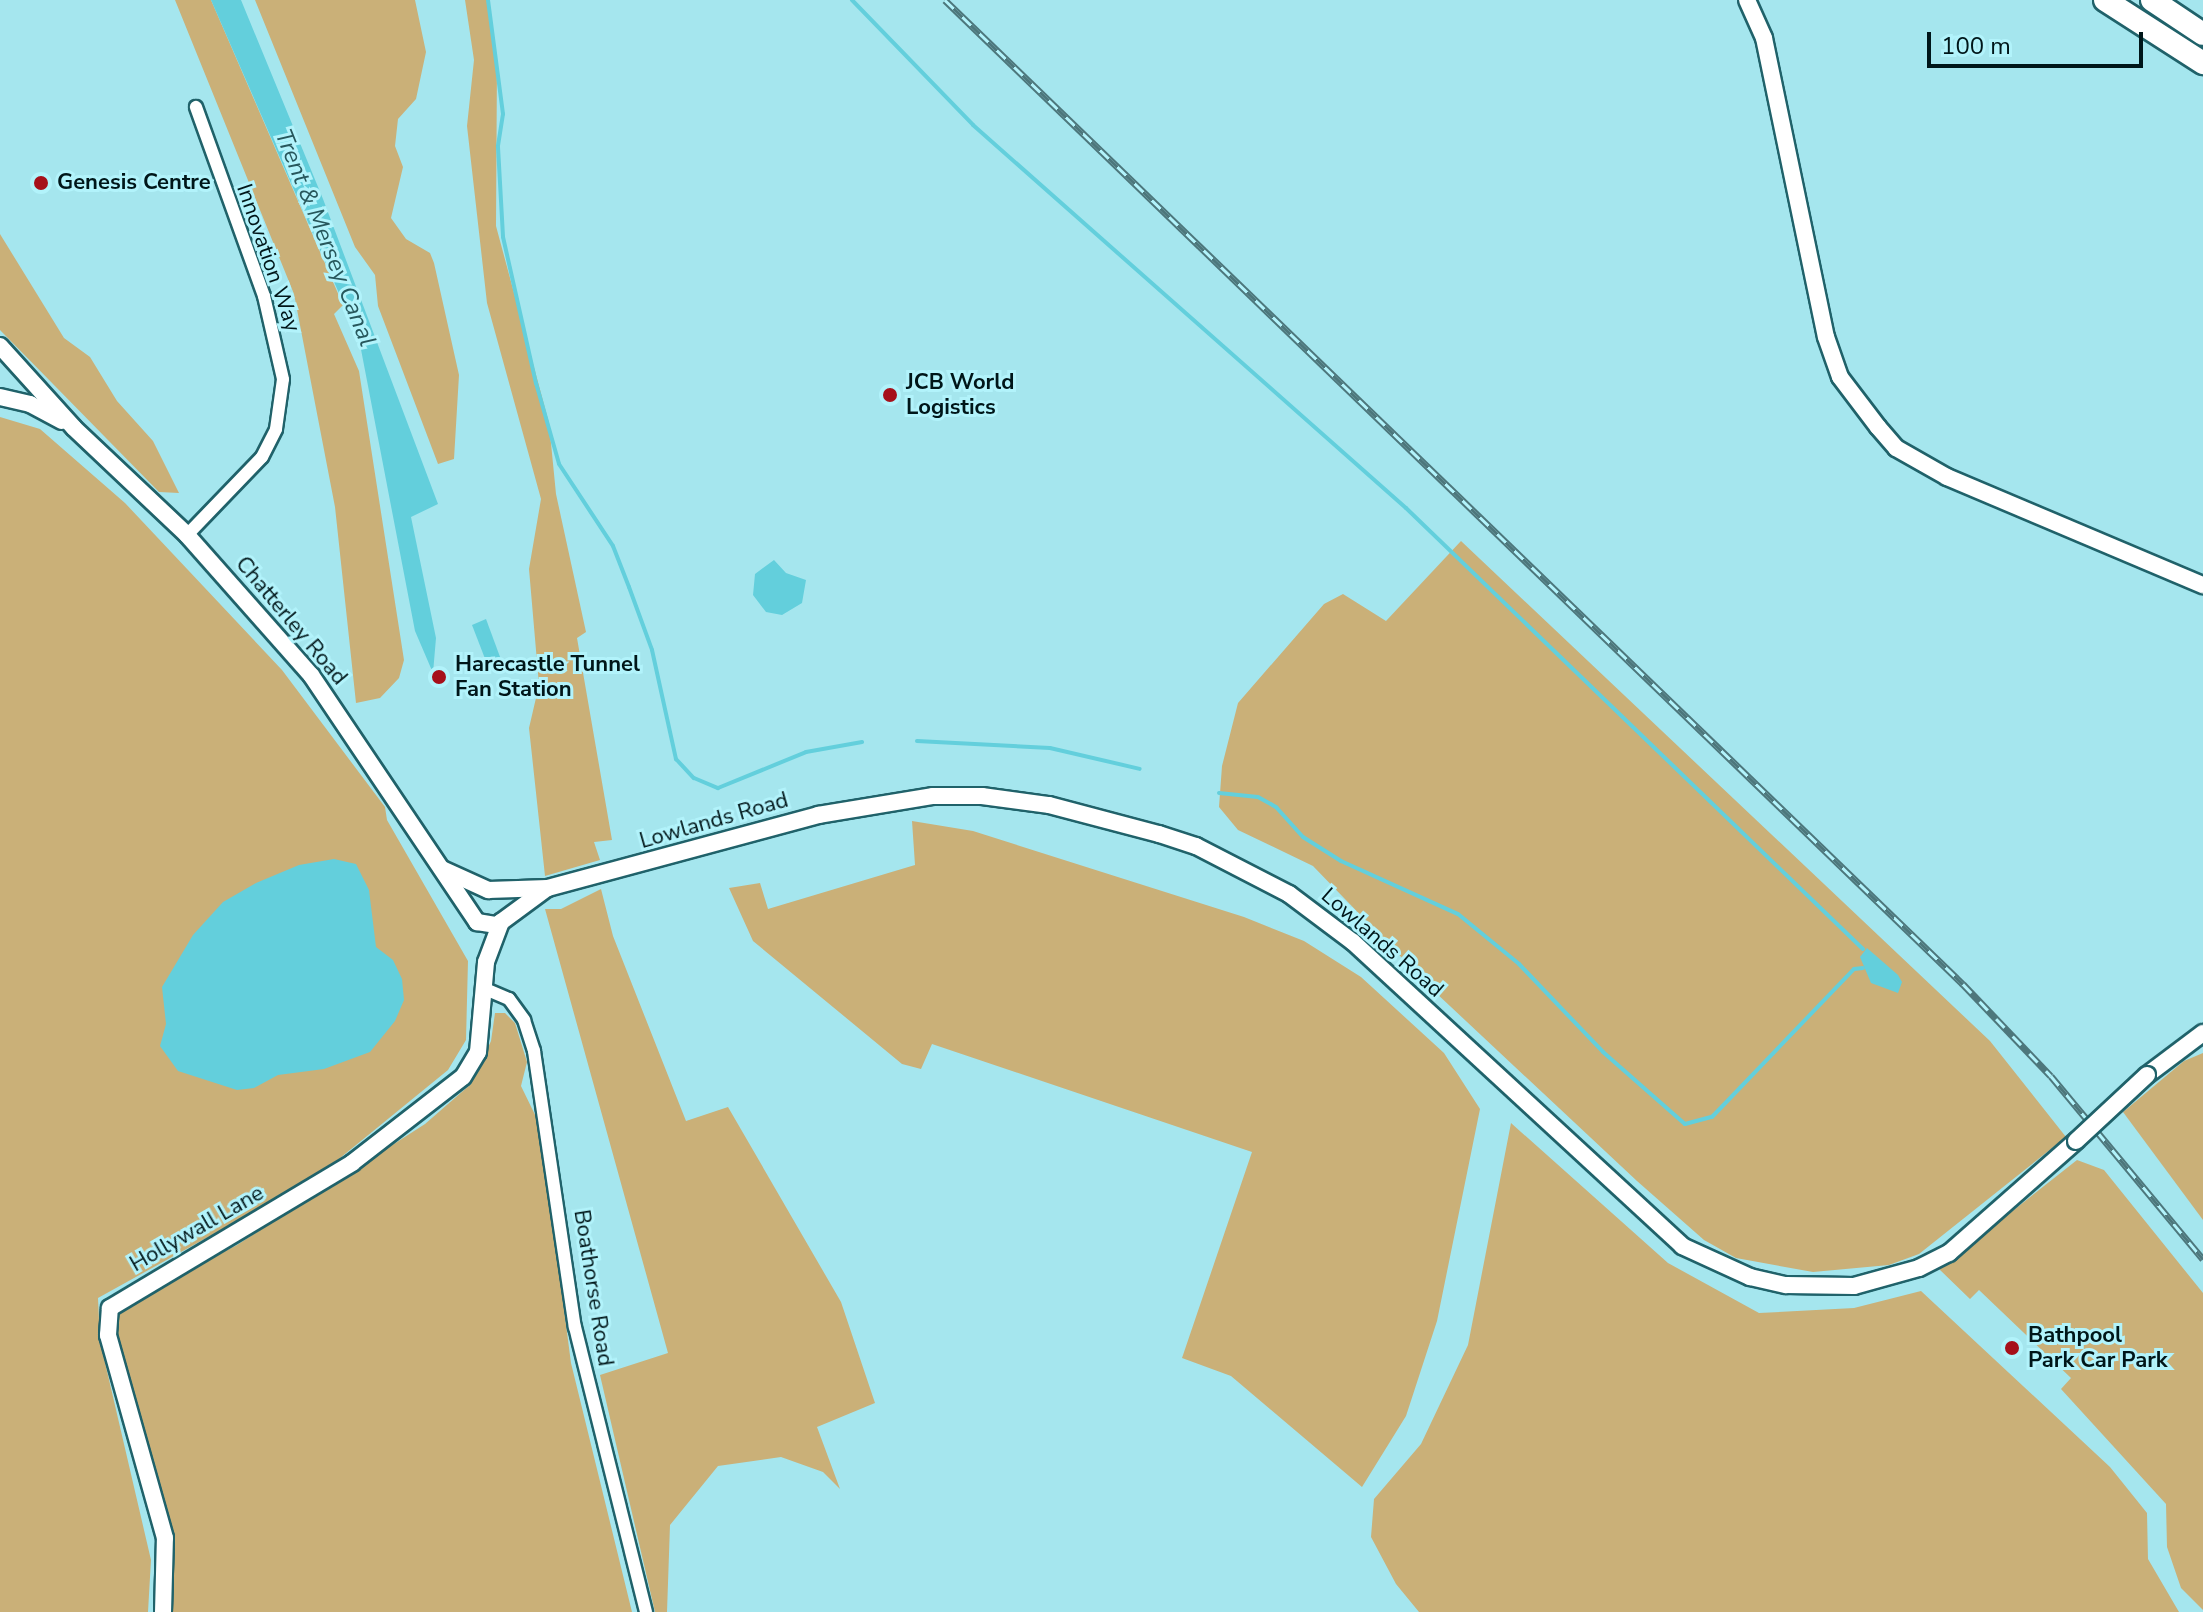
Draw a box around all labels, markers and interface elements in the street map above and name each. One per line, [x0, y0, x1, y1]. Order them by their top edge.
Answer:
scale bar [1931, 16, 2147, 66]
text: 100 m [1941, 30, 2011, 62]
water label: Trent & Mersey Canal [268, 125, 382, 351]
place label: Genesis Centre [57, 170, 211, 196]
marker: Genesis Centre [32, 174, 50, 192]
street label: Innovation Way [230, 181, 306, 335]
place label: JCB World Logistics [906, 369, 1014, 420]
marker: JCB World Logistics [881, 386, 899, 404]
street label: Chatterley Road [230, 551, 352, 691]
place label: Harecastle Tunnel Fan Station [455, 651, 640, 702]
marker: Harecastle Tunnel Fan Station [430, 668, 448, 686]
street label: Lowlands Road [637, 787, 791, 855]
street label: Lowlands Road [1315, 883, 1449, 1003]
street label: Hollywall Lane [125, 1180, 269, 1278]
street label: Boathorse Road [568, 1208, 618, 1368]
place label: Bathpool Park Car Park [2028, 1322, 2168, 1374]
marker: Bathpool Park Car Park [2003, 1339, 2021, 1357]

